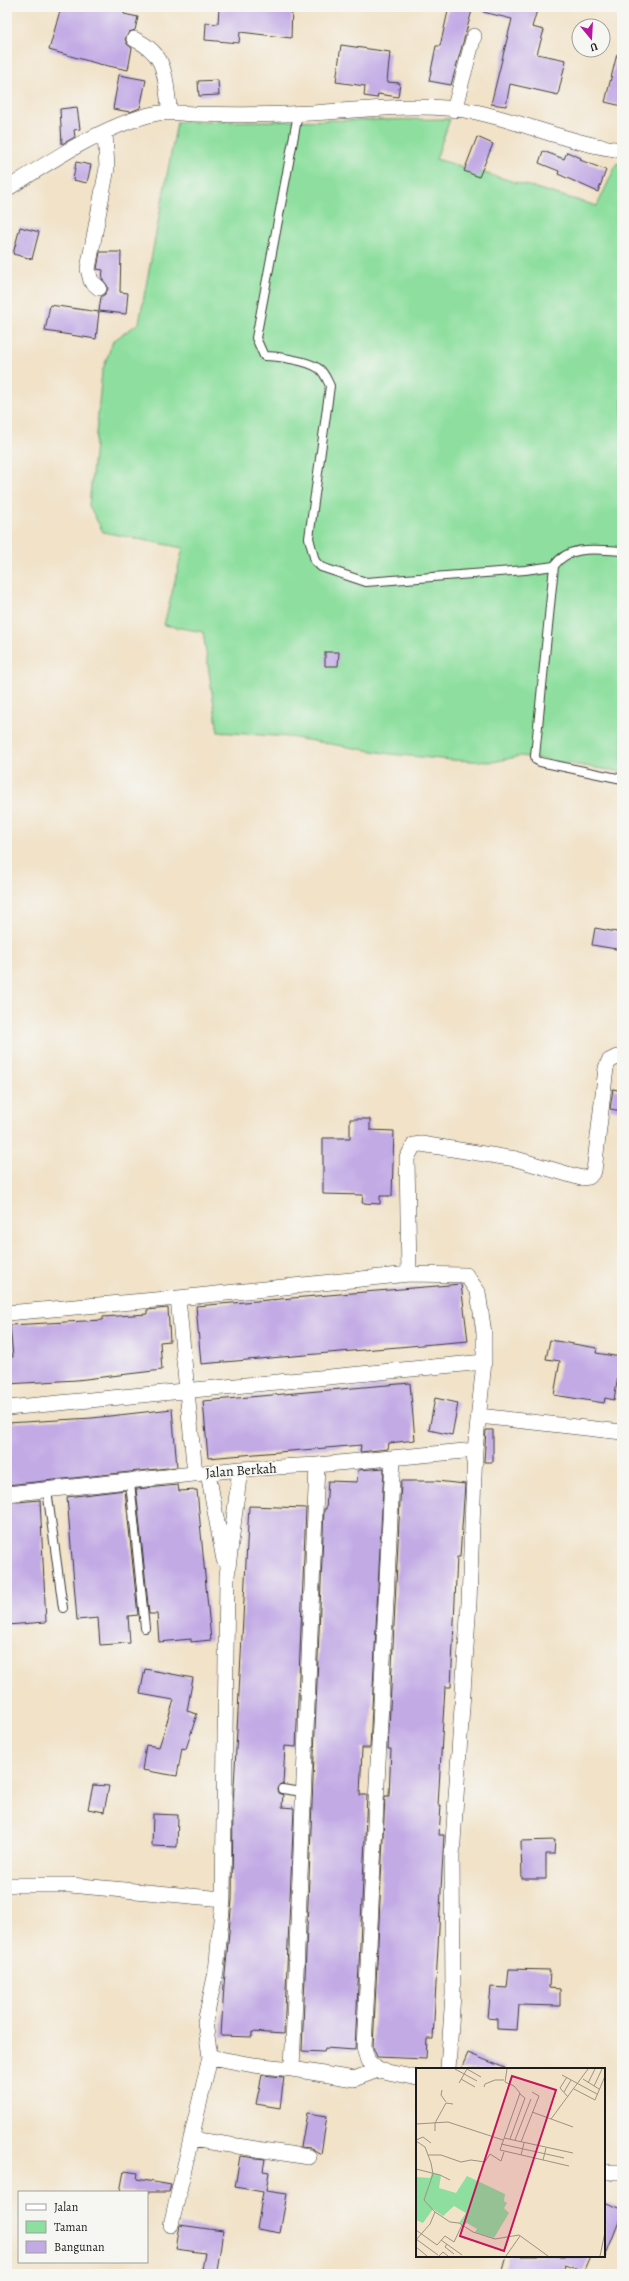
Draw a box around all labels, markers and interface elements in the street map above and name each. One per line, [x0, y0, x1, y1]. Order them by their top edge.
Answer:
north arrow [571, 18, 611, 58]
text: U [587, 39, 600, 56]
street label: Jalan Berkah [205, 1458, 278, 1482]
inset map [416, 2068, 605, 2257]
legend [18, 2191, 148, 2263]
text: Jalan [54, 2199, 79, 2215]
text: Taman [54, 2219, 88, 2235]
text: Bangunan [54, 2239, 105, 2255]

